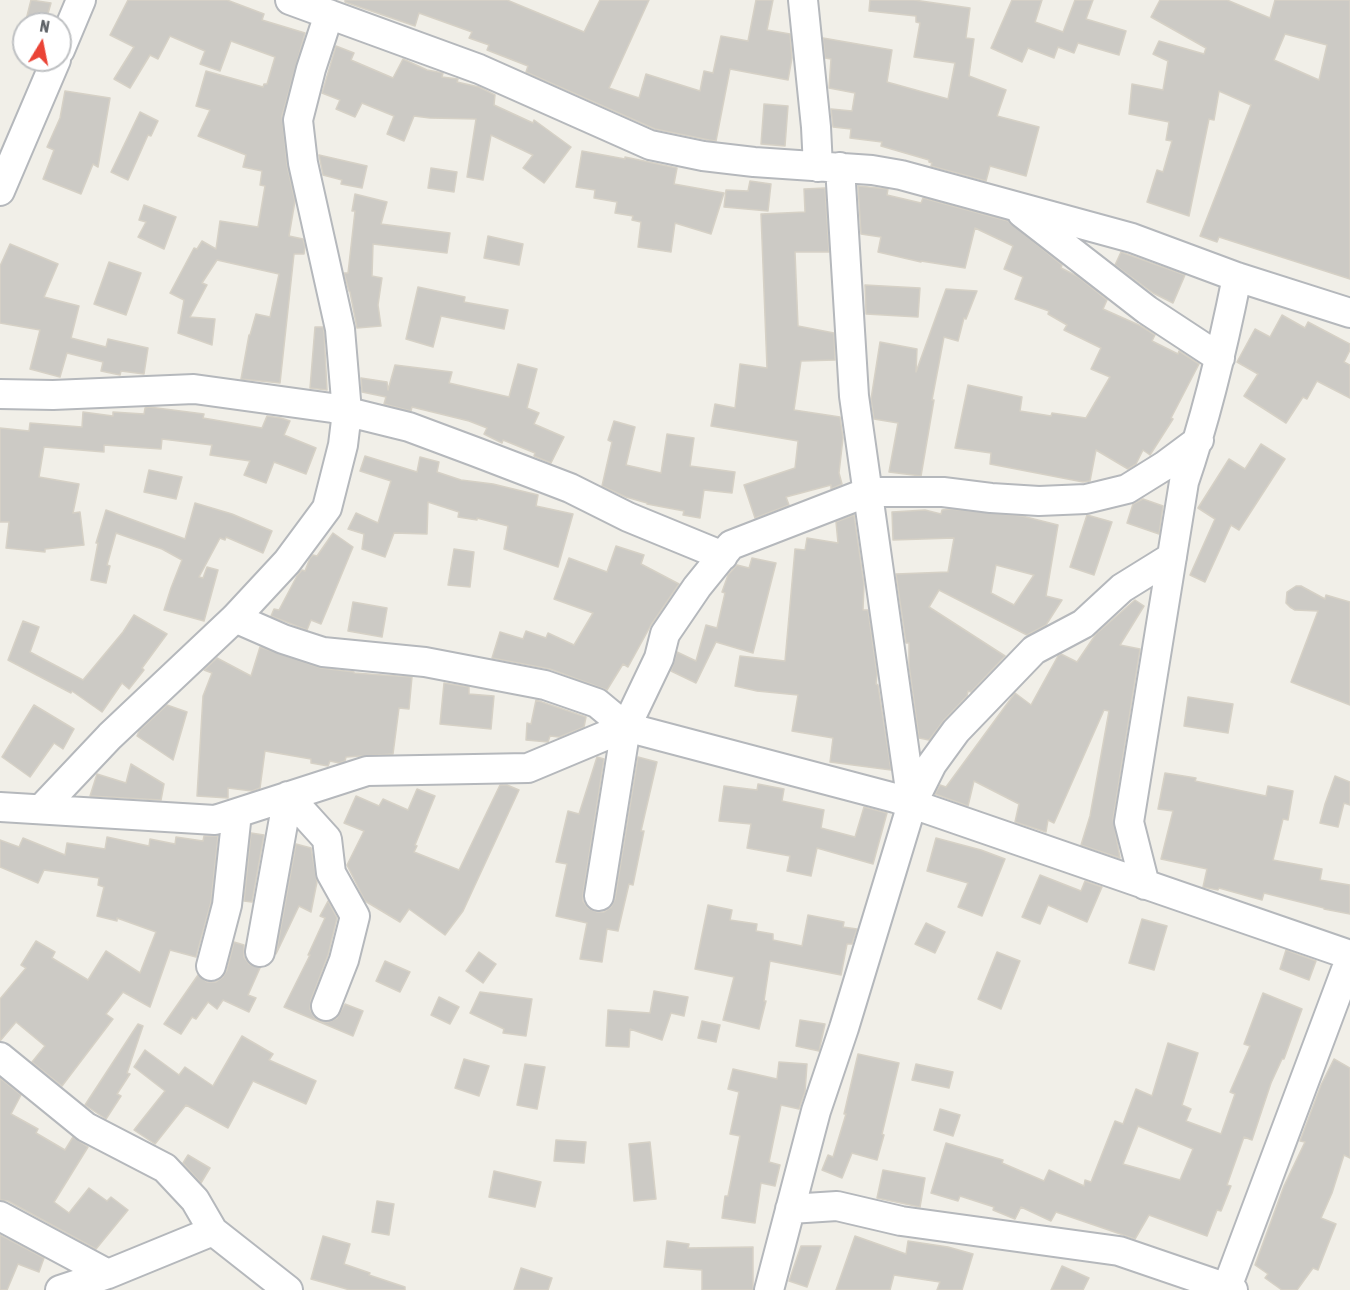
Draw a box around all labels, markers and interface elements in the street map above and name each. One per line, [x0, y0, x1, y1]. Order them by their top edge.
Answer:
north arrow [12, 12, 72, 72]
text: N [39, 17, 51, 36]

